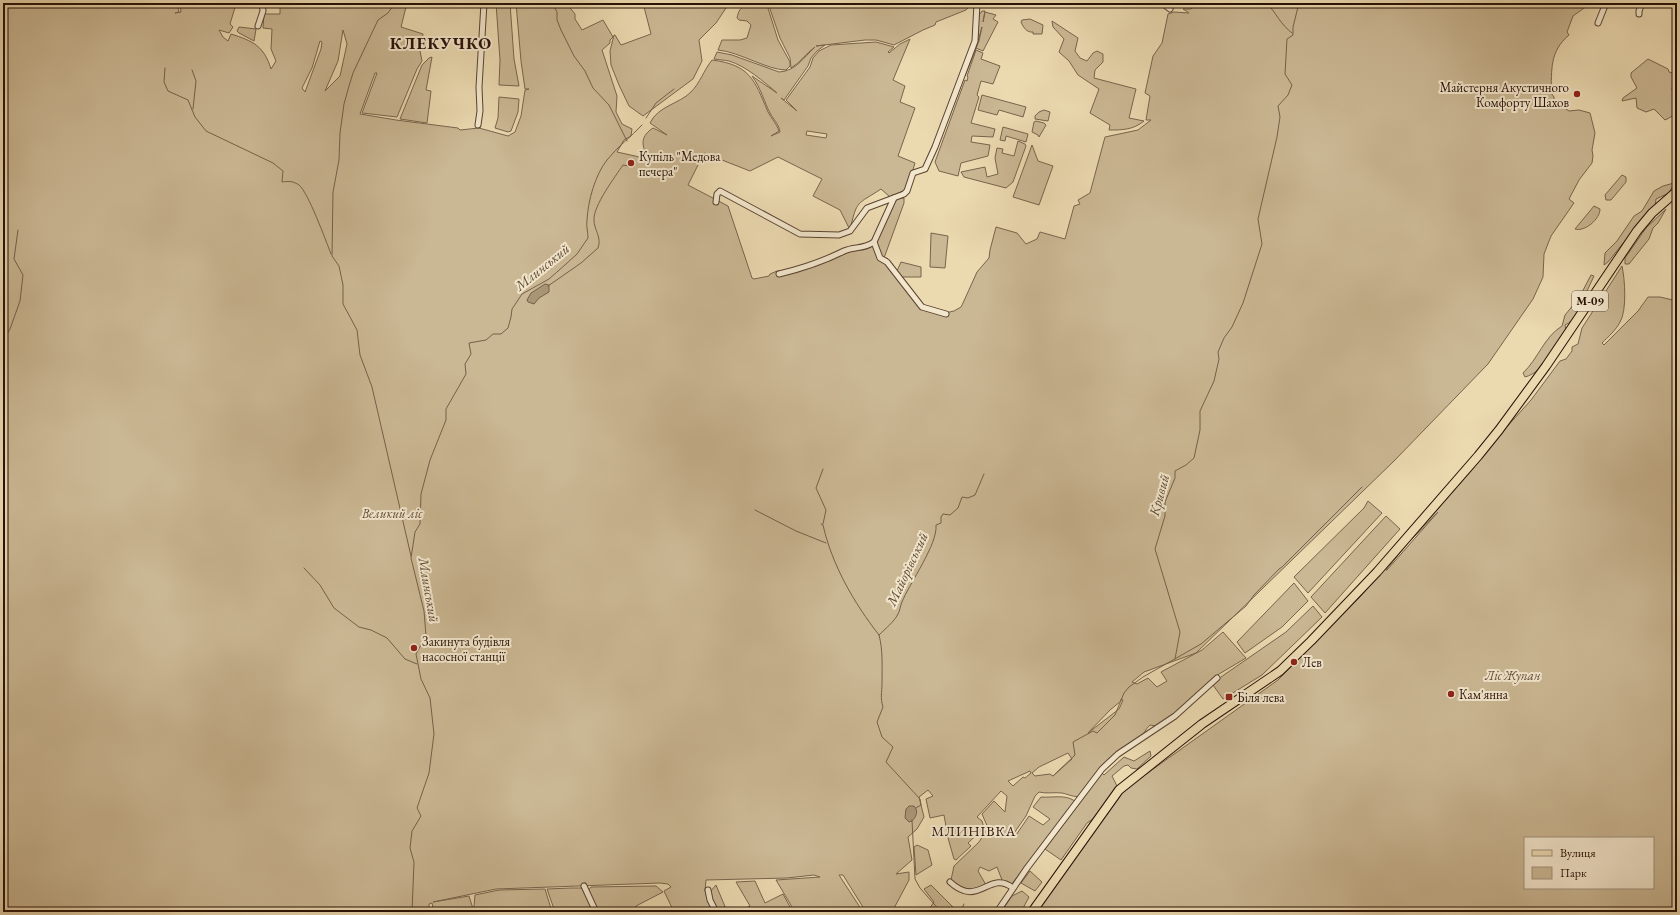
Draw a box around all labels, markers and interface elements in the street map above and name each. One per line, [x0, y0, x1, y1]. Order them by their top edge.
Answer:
district label: КЛЕКУЧКО [390, 32, 492, 54]
place label: Майстерня Акустичного Комфорту Шахов [1440, 79, 1569, 111]
marker: Майстерня Акустичного Комфорту Шахов [1572, 89, 1582, 99]
place label: Купіль "Медова печера" [639, 148, 721, 180]
marker: Купіль "Медова печера" [626, 158, 636, 168]
water label: Млинський [510, 239, 573, 295]
road number: М-09 [1572, 291, 1608, 311]
water label: Кривий [1145, 472, 1173, 519]
park label: Великий ліс [361, 505, 423, 522]
water label: Майорівський [882, 529, 932, 610]
water label: Млинський [414, 555, 444, 624]
place label: Закинута будівля насосної станції [422, 633, 510, 665]
marker: Закинута будівля насосної станції [409, 643, 419, 653]
place label: Лев [1302, 654, 1322, 671]
marker: Лев [1289, 657, 1299, 667]
park label: Ліс Жупан [1484, 667, 1541, 684]
place label: Кам'янна [1459, 686, 1509, 703]
place label: Бiля лева [1237, 689, 1285, 706]
marker: Кам'янна [1446, 689, 1456, 699]
marker: Бiля лева [1224, 692, 1234, 702]
district label: МЛИНІВКА [931, 822, 1017, 840]
legend [1524, 837, 1654, 889]
text: Вулиця [1560, 845, 1596, 861]
text: Парк [1560, 865, 1587, 881]

